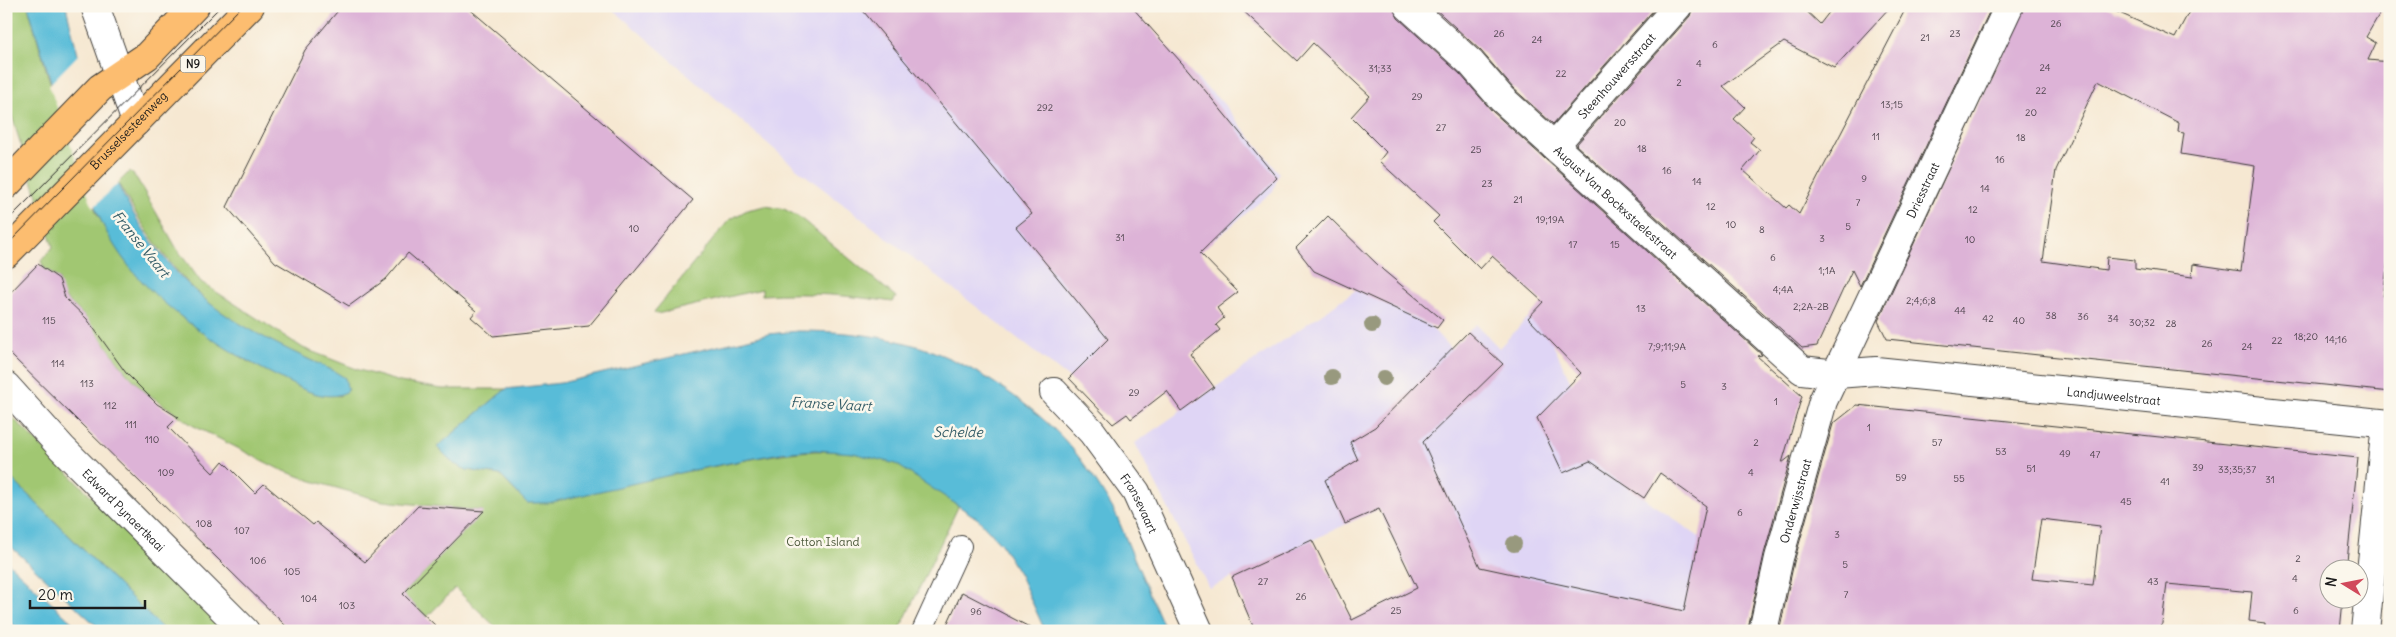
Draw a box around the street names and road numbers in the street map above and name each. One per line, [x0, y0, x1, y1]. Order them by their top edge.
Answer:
street label: Steenhouwersstraat [1574, 30, 1658, 122]
road number: N9 [180, 56, 206, 72]
street label: Brusselsesteenweg [86, 88, 170, 172]
street label: August Van Bockxstaelestraat [1551, 142, 1681, 262]
street label: Driesstraat [1903, 160, 1942, 220]
street label: Landjuweelstraat [2066, 383, 2161, 408]
street label: Onderwijsstraat [1776, 457, 1814, 545]
street label: Edward Pynaertkaai [79, 465, 168, 554]
street label: Fransevaart [1117, 470, 1161, 535]

